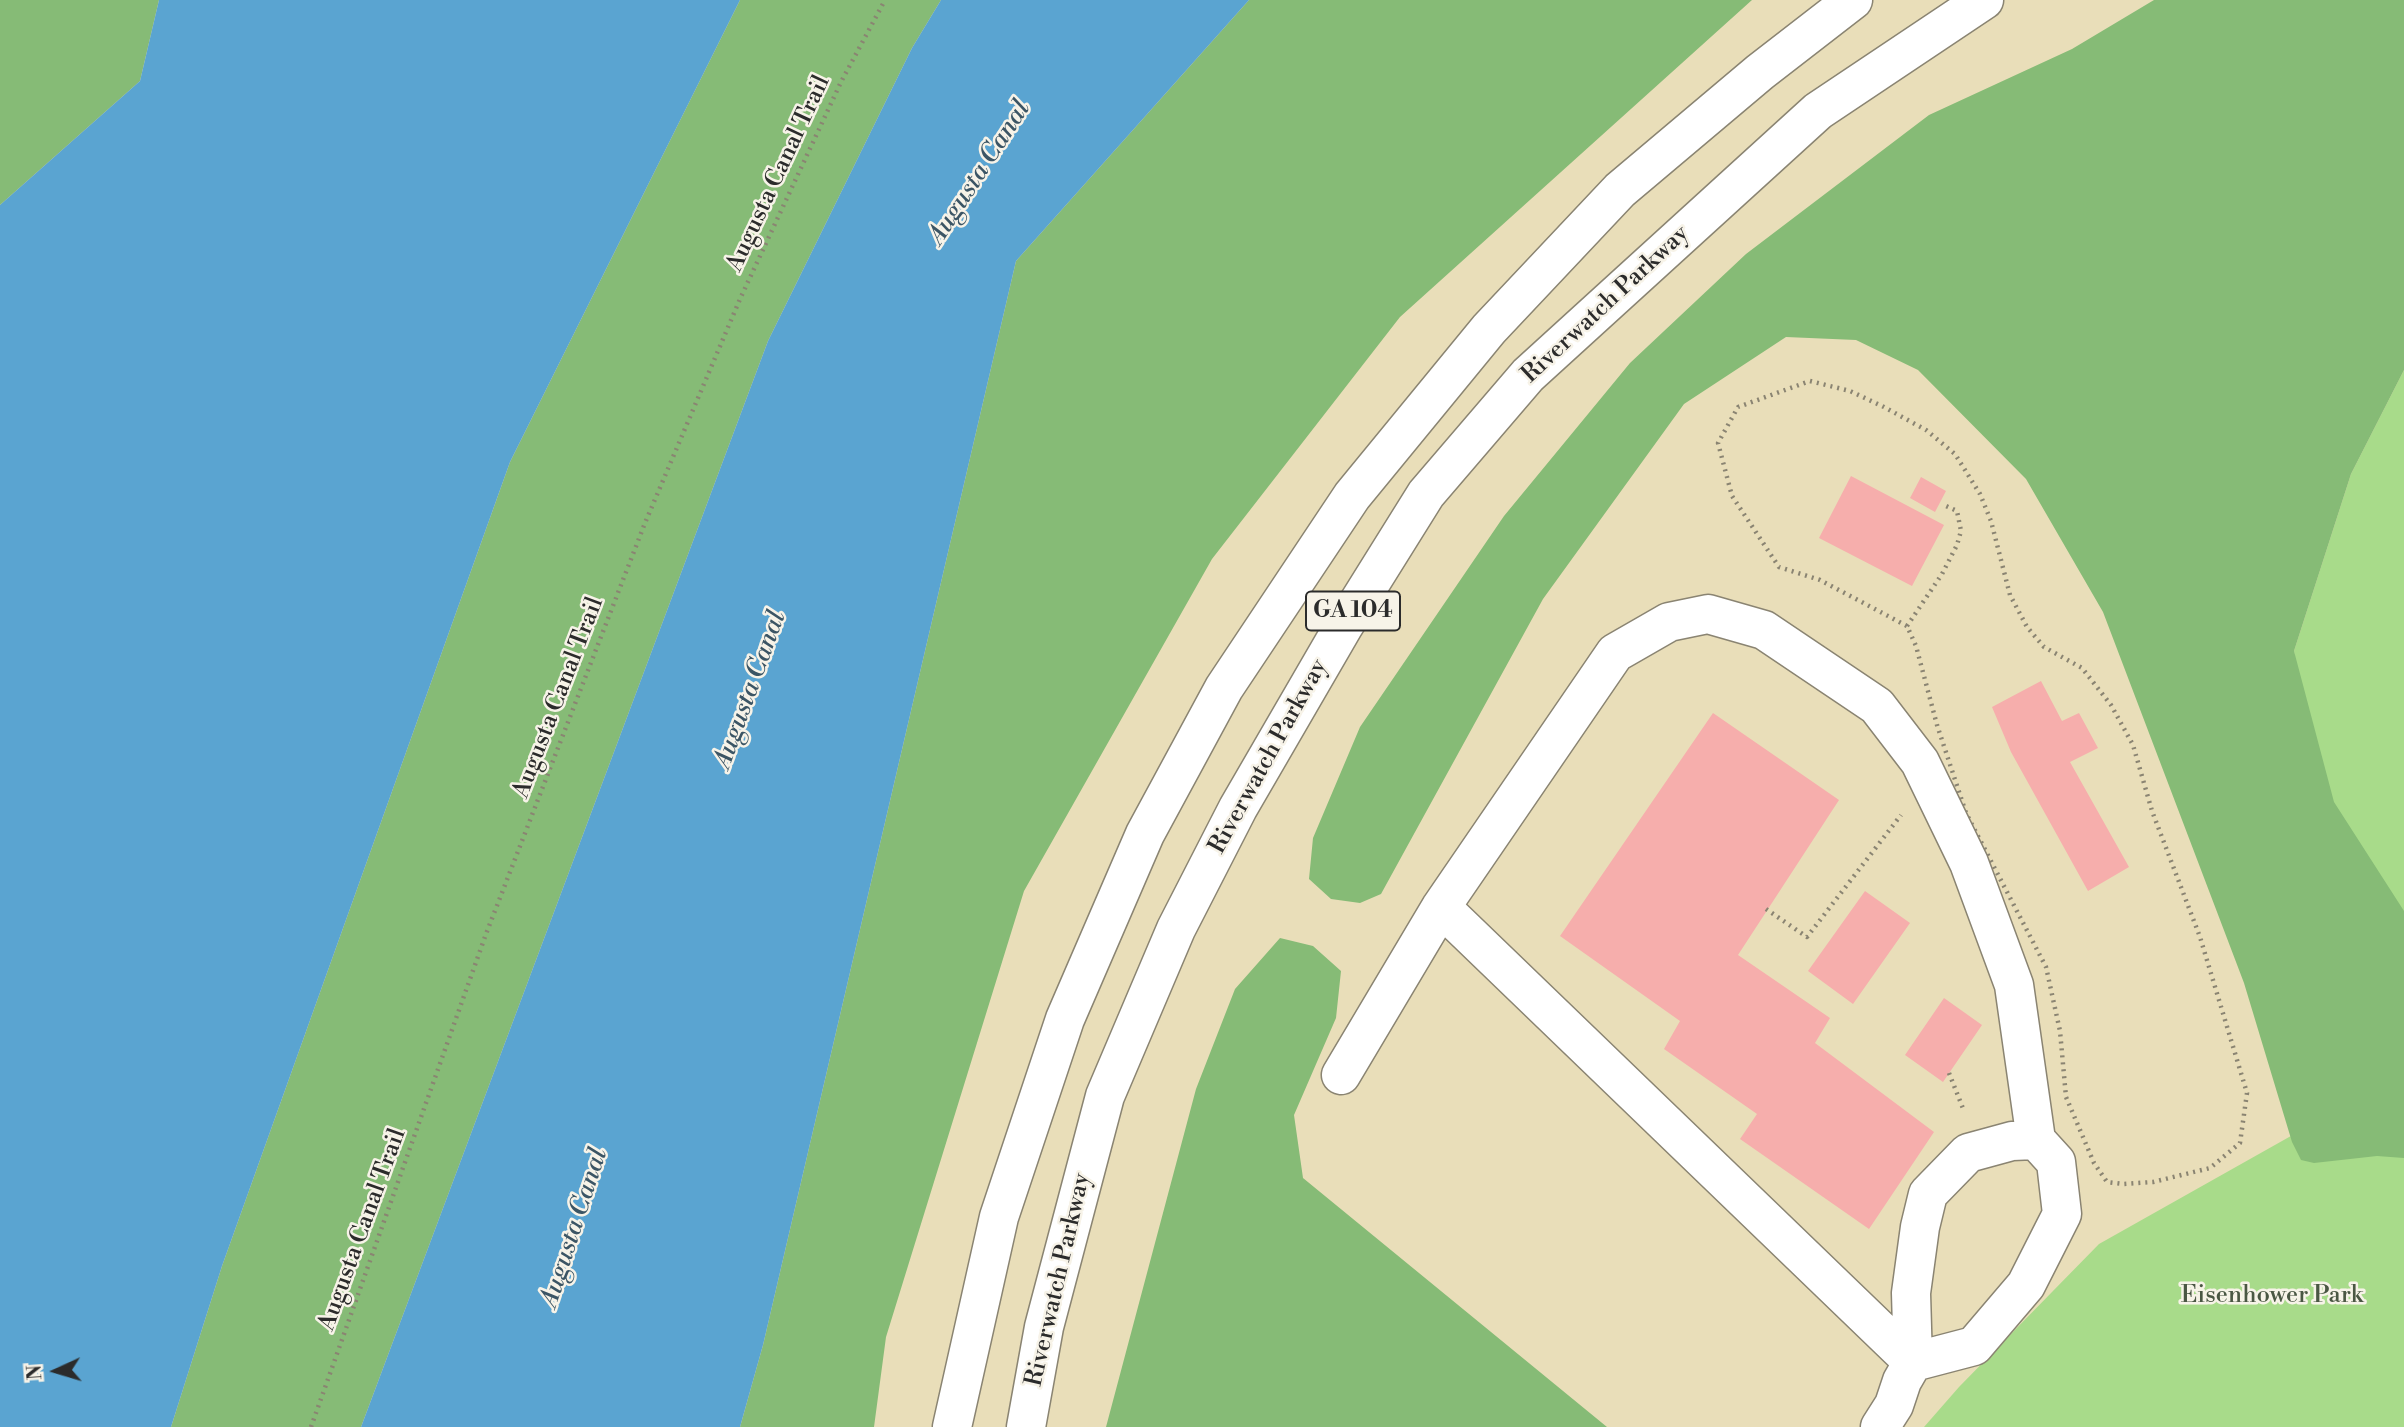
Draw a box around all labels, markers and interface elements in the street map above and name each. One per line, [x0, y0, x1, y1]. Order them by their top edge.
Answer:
street label: Augusta Canal Trail [721, 71, 837, 277]
water label: Augusta Canal [922, 95, 1038, 251]
street label: Riverwatch Parkway [1516, 220, 1696, 390]
road number: GA 104 [1306, 592, 1400, 631]
street label: Augusta Canal Trail [507, 593, 611, 803]
water label: Augusta Canal [708, 607, 794, 773]
street label: Riverwatch Parkway [1204, 655, 1334, 859]
street label: Augusta Canal Trail [313, 1125, 413, 1335]
water label: Augusta Canal [535, 1144, 615, 1312]
street label: Riverwatch Parkway [1020, 1171, 1098, 1389]
park label: Eisenhower Park [2181, 1282, 2363, 1310]
north arrow [21, 1336, 91, 1406]
text: N [23, 1364, 48, 1381]

